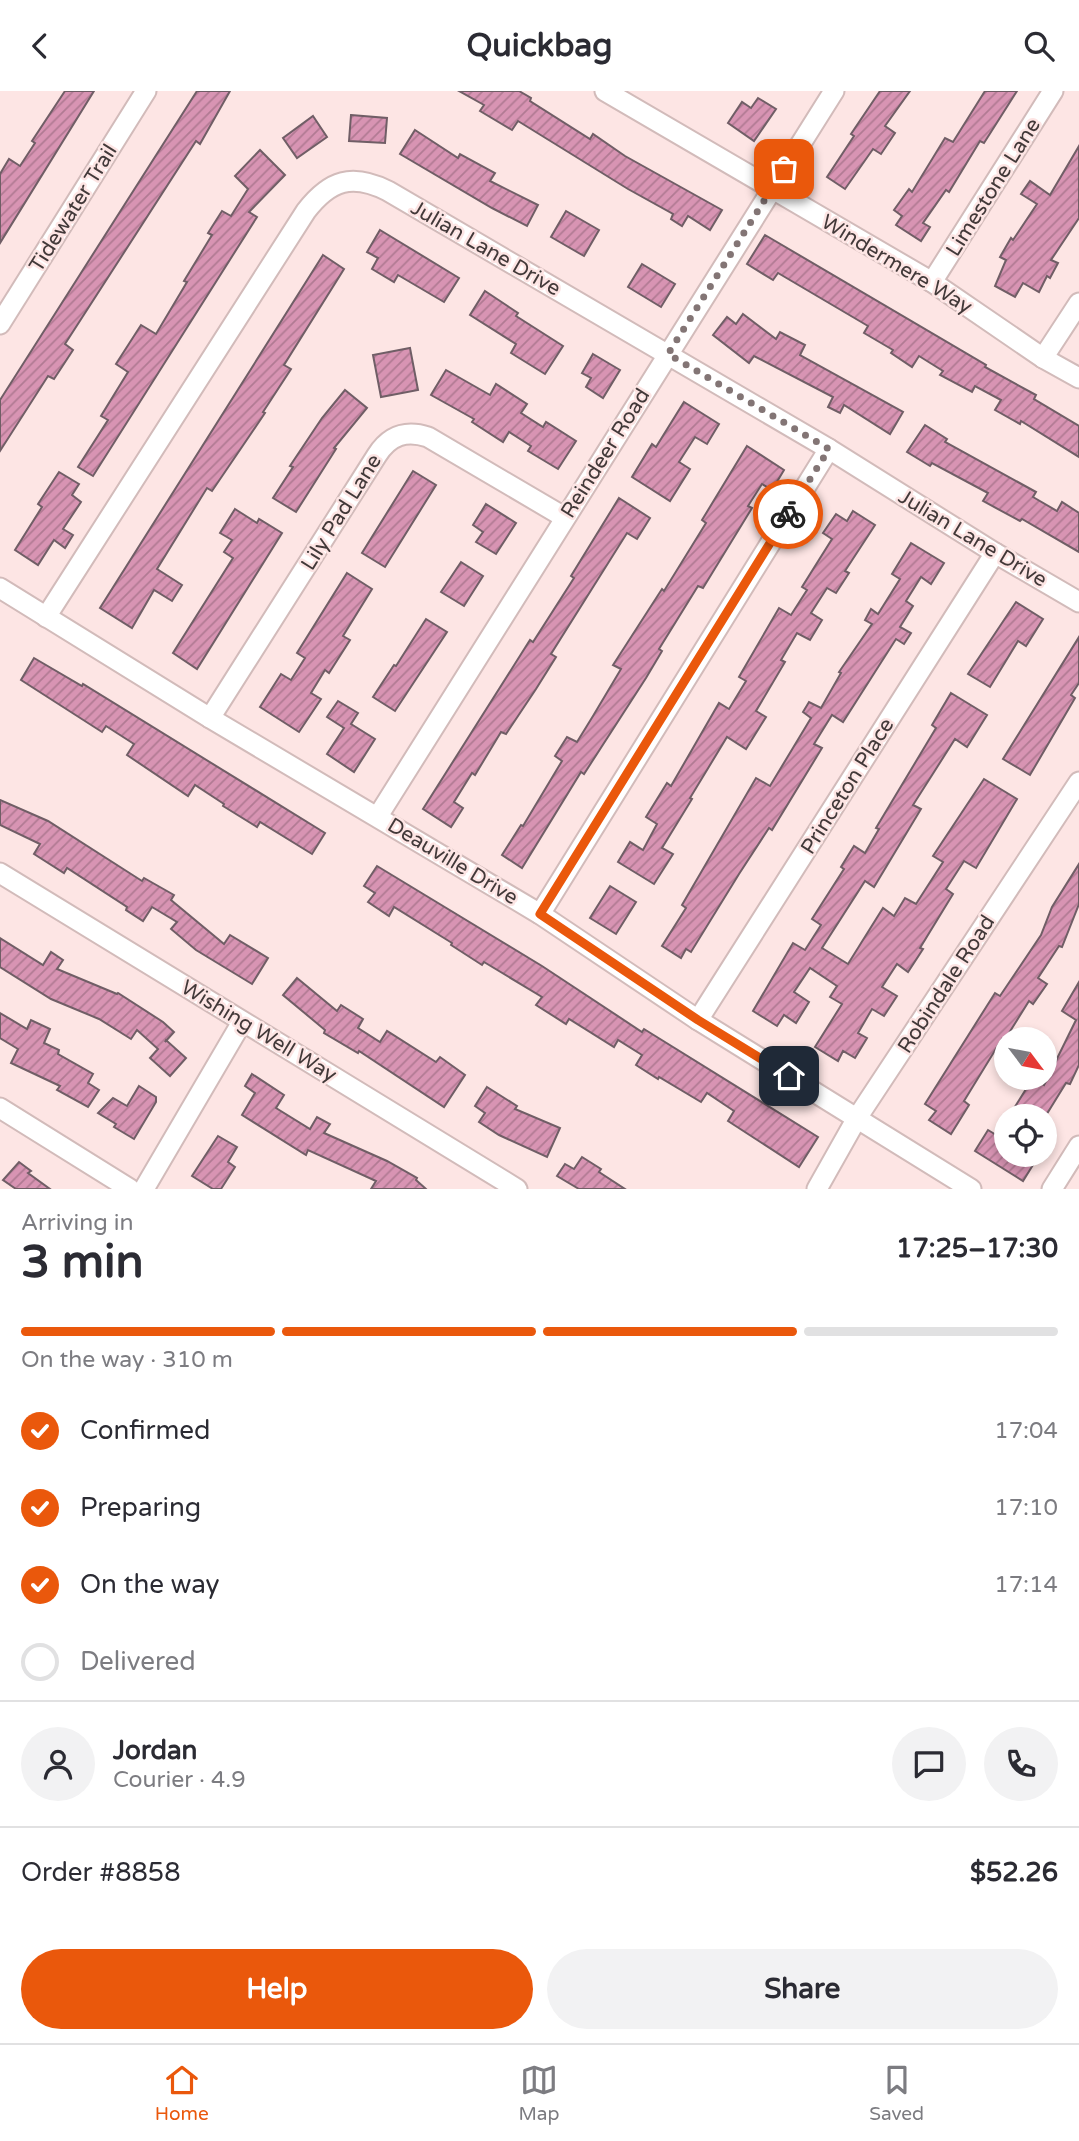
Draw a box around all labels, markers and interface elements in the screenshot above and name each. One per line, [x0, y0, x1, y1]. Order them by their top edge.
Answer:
icon: back [21, 27, 59, 65]
text: Quickbag [466, 27, 613, 65]
icon: search [1020, 27, 1058, 65]
street label: Limestone Lane [941, 114, 1046, 261]
pin [754, 139, 814, 199]
street label: Tidewater Trail [24, 140, 123, 277]
icon: bag [765, 150, 803, 188]
street label: Julian Lane Drive [406, 195, 565, 302]
street label: Windermere Way [817, 209, 977, 319]
street label: Reindeer Road [556, 384, 655, 523]
street label: Lily Pad Lane [296, 450, 387, 575]
courier [753, 479, 823, 549]
street label: Julian Lane Drive [894, 484, 1052, 593]
icon: bike [769, 495, 807, 533]
street label: Princeton Place [796, 713, 899, 859]
street label: Deauville Drive [383, 813, 523, 910]
street label: Robindale Road [893, 911, 1000, 1058]
street label: Wishing Well Way [176, 975, 341, 1088]
north arrow [994, 1027, 1057, 1090]
map controls [994, 1027, 1057, 1167]
pin [759, 1046, 819, 1106]
icon: home [770, 1057, 808, 1095]
button: locate [994, 1104, 1057, 1167]
text: Arriving in [21, 1209, 134, 1237]
text: 17:25–17:30 [896, 1233, 1058, 1264]
text: 3 min [21, 1235, 144, 1290]
text: On the way · 310 m [21, 1346, 233, 1374]
icon: check [21, 1412, 59, 1450]
text: Confirmed [80, 1415, 210, 1446]
text: 17:04 [994, 1417, 1058, 1445]
icon: check [21, 1489, 59, 1527]
text: Preparing [80, 1492, 201, 1523]
text: 17:10 [994, 1494, 1058, 1522]
icon: check [21, 1566, 59, 1604]
text: On the way [80, 1569, 220, 1600]
text: 17:14 [994, 1571, 1058, 1599]
text: Delivered [80, 1646, 196, 1677]
button: person [21, 1727, 95, 1801]
button: chat [892, 1727, 966, 1801]
button: phone [984, 1727, 1058, 1801]
text: Jordan [113, 1735, 197, 1766]
text: Courier · 4.9 [113, 1766, 246, 1794]
text: Order #8858 [21, 1857, 181, 1888]
text: $52.26 [970, 1857, 1058, 1888]
button: Help [21, 1949, 533, 2029]
button: Share [547, 1949, 1058, 2029]
tab: Home [155, 2061, 209, 2125]
tab: Map [518, 2061, 559, 2125]
tab: Saved [869, 2061, 924, 2125]

